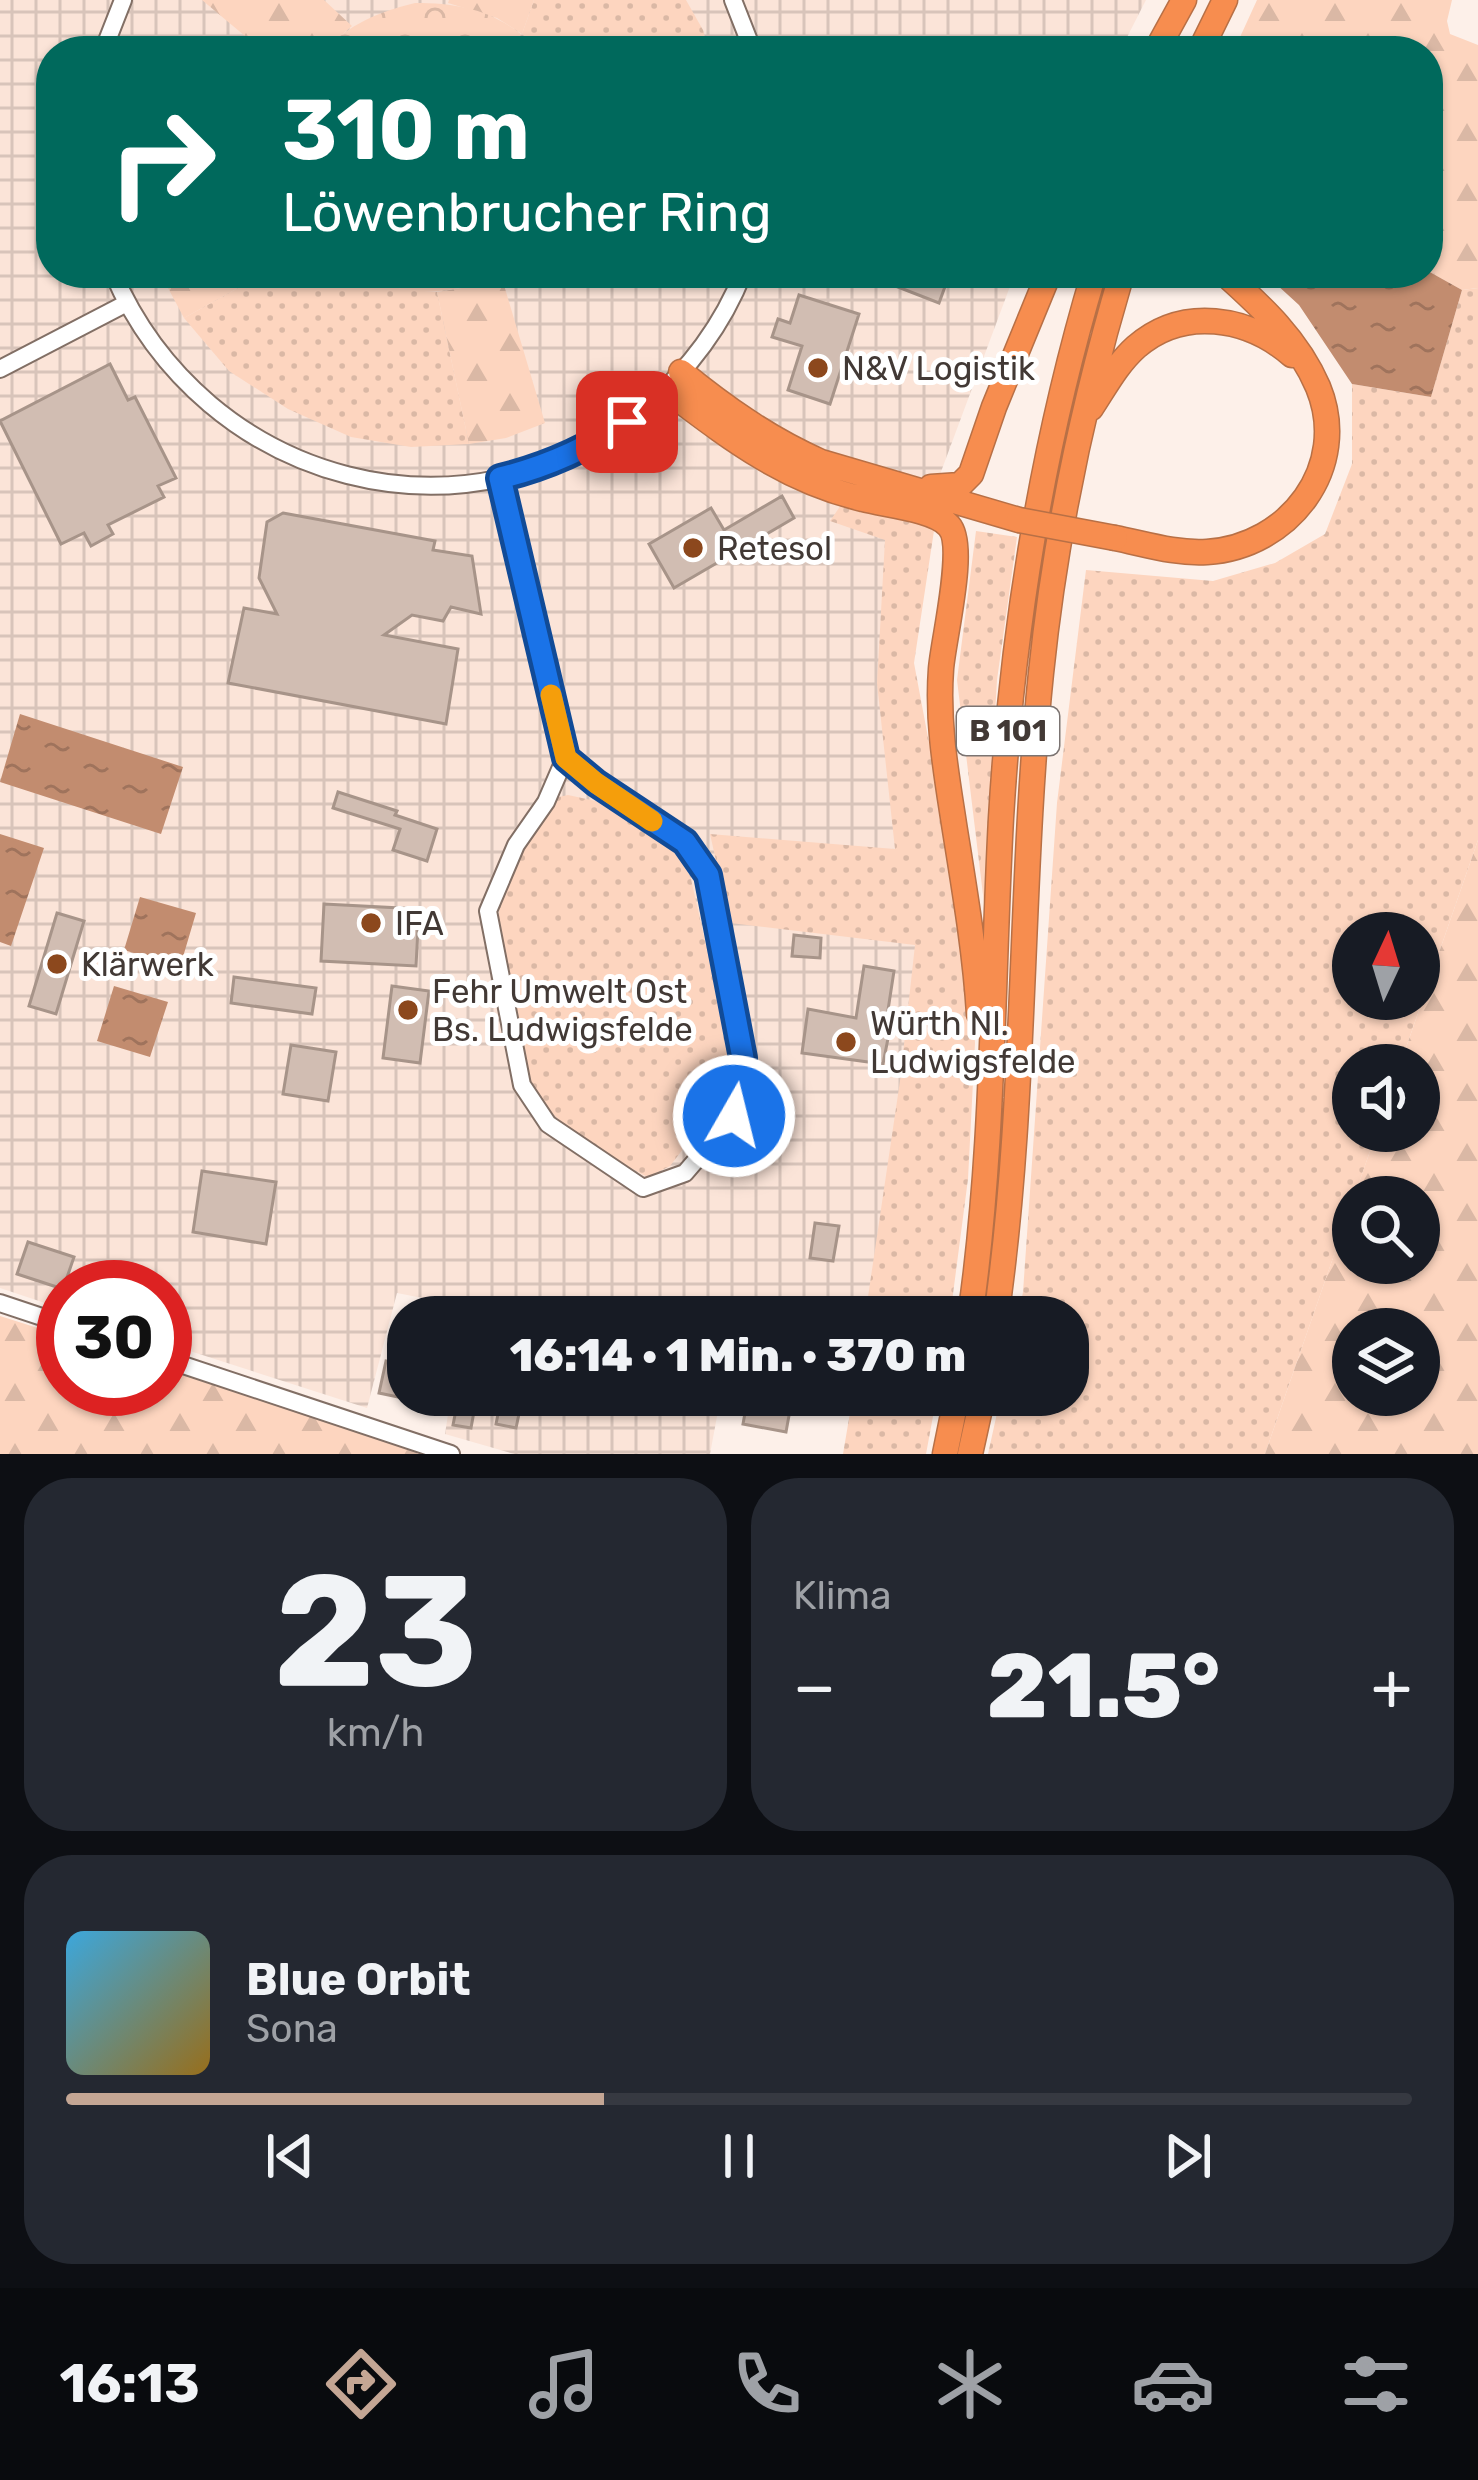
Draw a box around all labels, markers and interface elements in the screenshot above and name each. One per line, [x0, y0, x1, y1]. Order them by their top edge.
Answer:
text: 310 m [282, 80, 530, 180]
icon: right [84, 84, 240, 240]
text: Löwenbrucher Ring [282, 181, 772, 245]
place label: N&V Logistik [842, 349, 1035, 388]
marker: N&V Logistik [805, 355, 831, 381]
pin [576, 371, 678, 473]
icon: arrive [594, 389, 660, 455]
place label: Retesol [717, 529, 832, 568]
marker: Retesol [680, 535, 706, 561]
road number: B 101 [957, 707, 1059, 755]
place label: IFA [395, 904, 444, 943]
marker: IFA [358, 910, 384, 936]
north arrow [1332, 912, 1440, 1020]
map controls [1332, 912, 1440, 1416]
place label: Klärwerk [81, 945, 214, 984]
marker: Klärwerk [44, 951, 70, 977]
place label: Fehr Umwelt Ost Bs. Ludwigsfelde [432, 972, 693, 1049]
marker: Fehr Umwelt Ost Bs. Ludwigsfelde [395, 997, 421, 1023]
place label: Würth Nl. Ludwigsfelde [870, 1004, 1076, 1081]
marker: Würth Nl. Ludwigsfelde [833, 1029, 859, 1055]
button: sound [1332, 1044, 1440, 1152]
position arrow [671, 1053, 797, 1179]
button: search [1332, 1176, 1440, 1284]
speed limit sign: 30 [36, 1260, 192, 1416]
button: layers [1332, 1308, 1440, 1416]
text: 16:14 · 1 Min. · 370 m [510, 1329, 966, 1382]
text: 23 [273, 1539, 478, 1724]
text: Klima [793, 1573, 892, 1619]
text: 21.5° [987, 1633, 1220, 1740]
text: − [793, 1647, 836, 1726]
text: + [1371, 1647, 1412, 1726]
text: km/h [327, 1710, 424, 1756]
text: Blue Orbit [246, 1953, 470, 2006]
text: Sona [246, 2006, 338, 2052]
icon: previous [257, 2123, 323, 2189]
icon: pause [706, 2123, 772, 2189]
icon: next [1155, 2123, 1221, 2189]
icon: directions [319, 2342, 403, 2426]
icon: music [522, 2342, 606, 2426]
icon: phone [725, 2342, 809, 2426]
icon: climate [928, 2342, 1012, 2426]
icon: car [1131, 2342, 1215, 2426]
icon: filters [1334, 2342, 1418, 2426]
text: 16:13 [60, 2352, 200, 2416]

